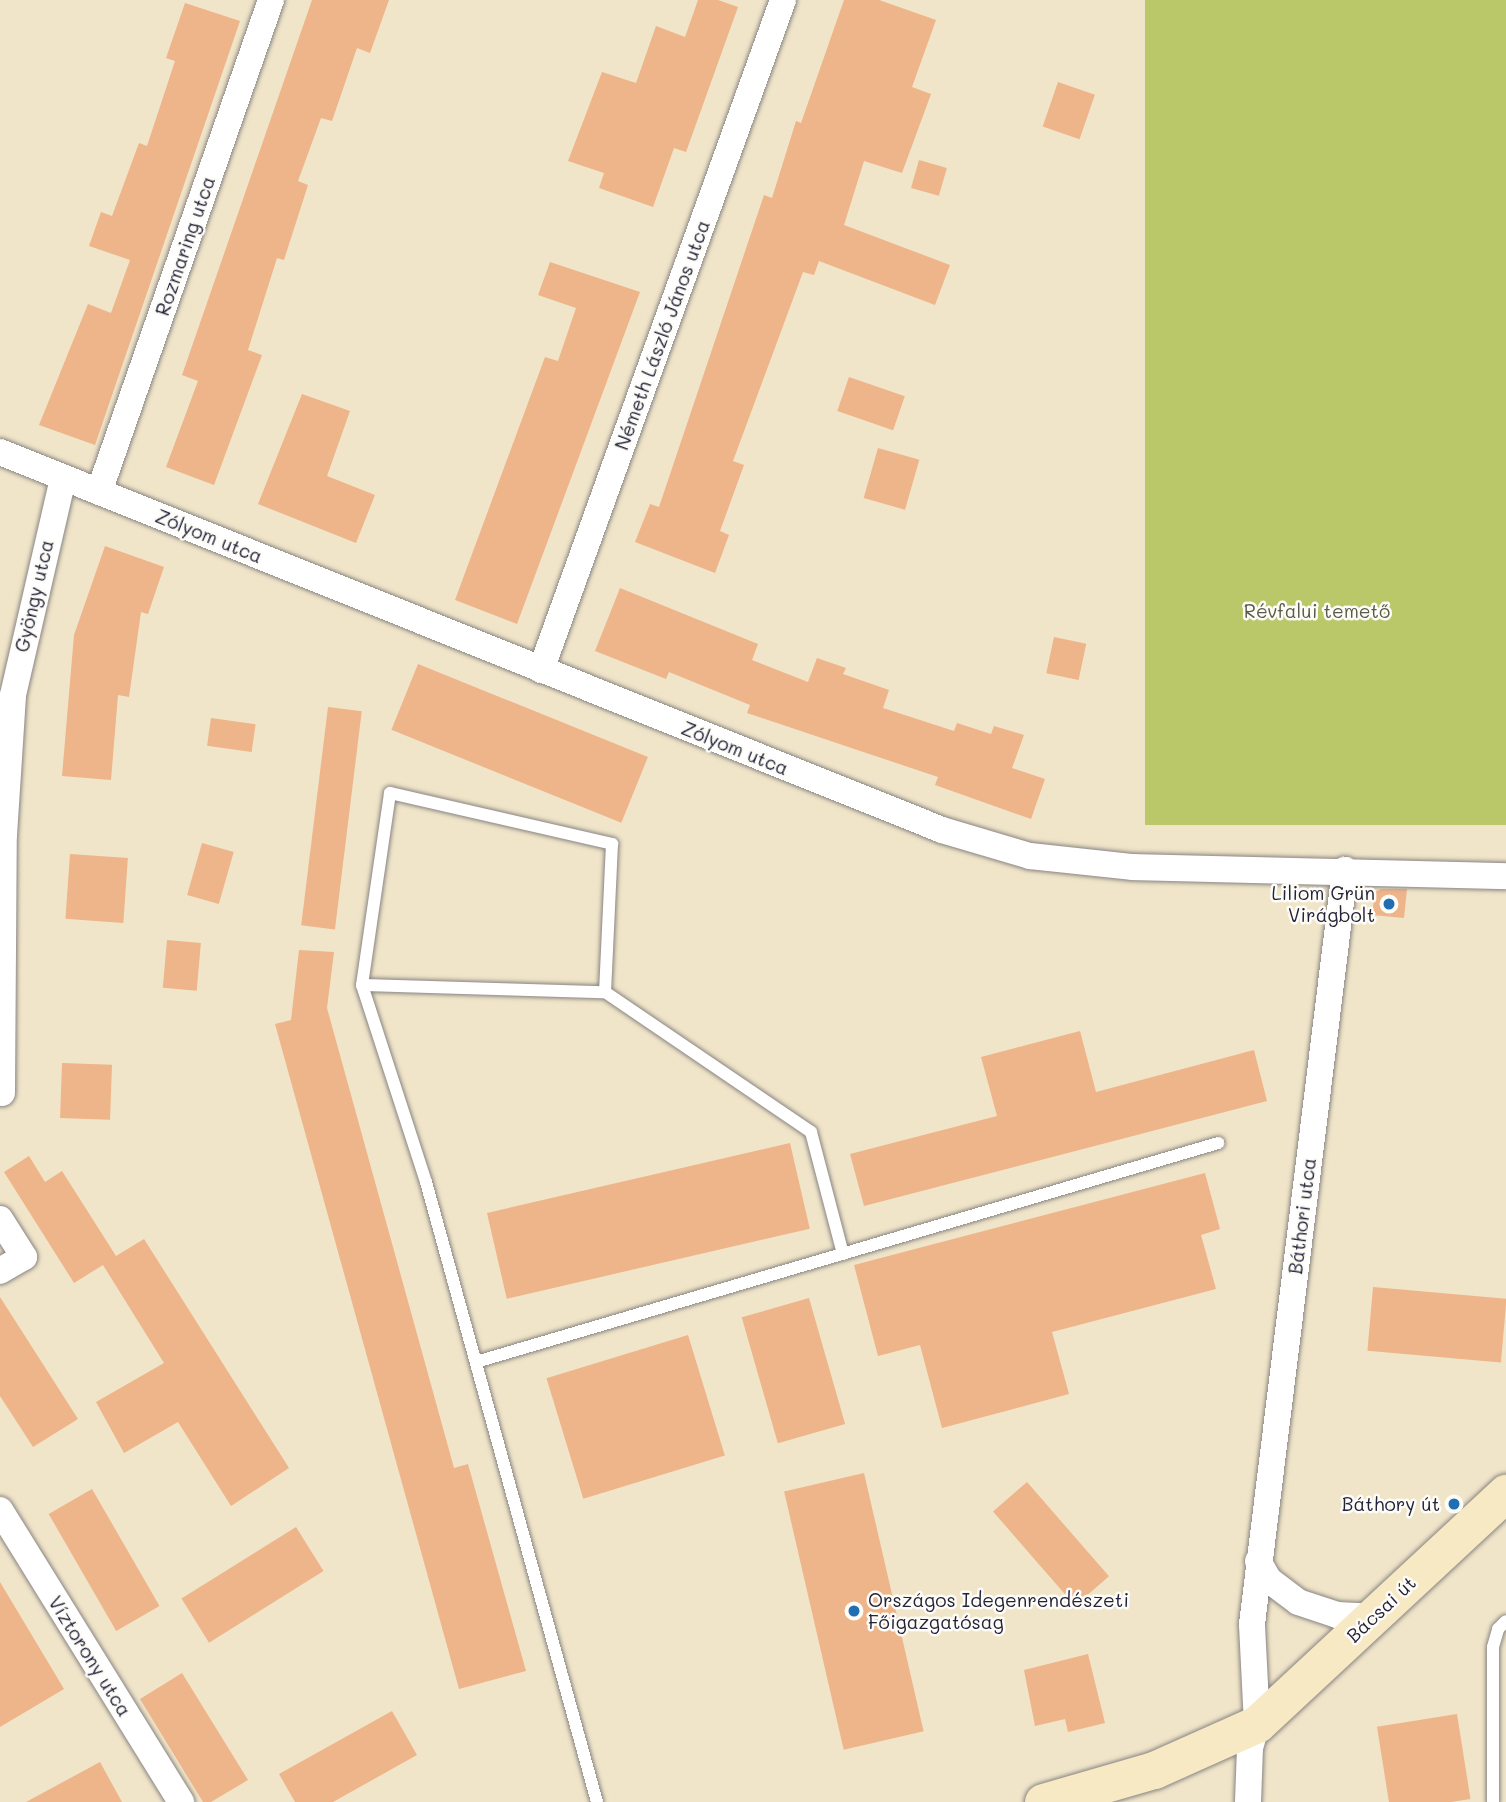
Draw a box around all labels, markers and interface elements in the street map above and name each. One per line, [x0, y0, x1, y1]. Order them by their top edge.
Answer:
street label: Rozmaring utca [150, 173, 220, 319]
street label: Németh László János utca [610, 217, 714, 453]
street label: Zólyom utca [152, 504, 266, 568]
street label: Gyöngy utca [10, 538, 58, 654]
park label: Révfalui temető [1244, 600, 1390, 622]
street label: Zólyom utca [678, 716, 792, 780]
place label: Liliom Grün Virágbolt [1272, 882, 1375, 926]
marker: Liliom Grün Virágbolt [1381, 896, 1397, 912]
street label: Báthori utca [1284, 1156, 1320, 1276]
place label: Báthory út [1342, 1493, 1440, 1515]
marker: Báthory út [1446, 1496, 1462, 1512]
street label: Bácsai út [1342, 1571, 1420, 1647]
place label: Országos Idegenrendészeti Főigazgatósag [868, 1589, 1129, 1633]
street label: Víztorony utca [44, 1592, 136, 1720]
marker: Országos Idegenrendészeti Főigazgatósag [846, 1603, 862, 1619]

